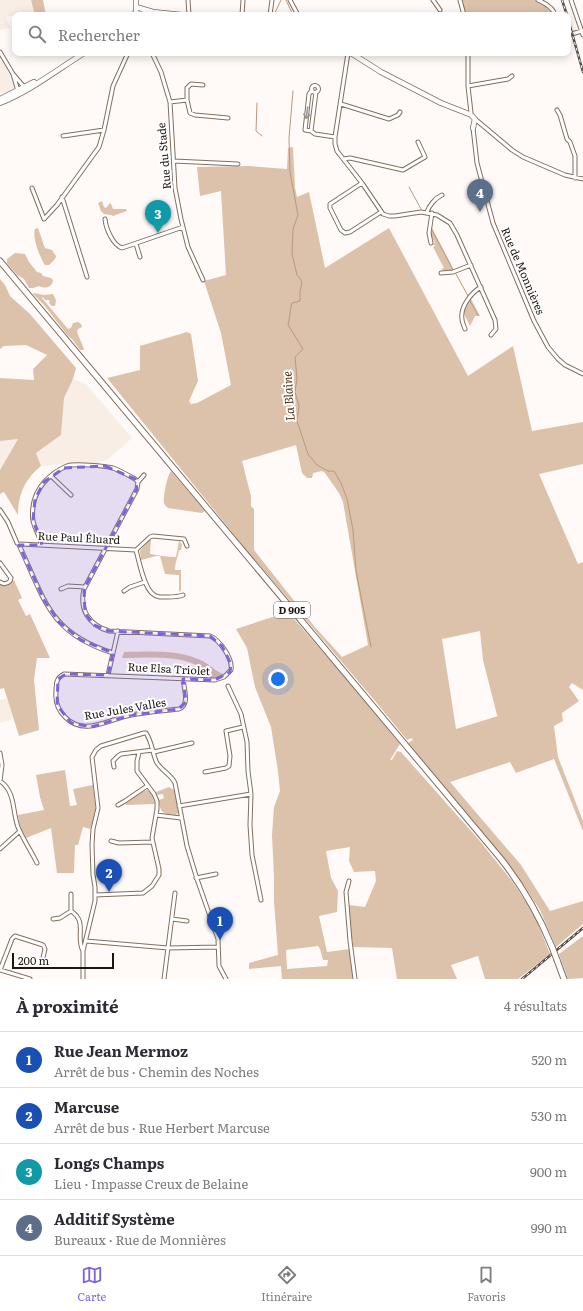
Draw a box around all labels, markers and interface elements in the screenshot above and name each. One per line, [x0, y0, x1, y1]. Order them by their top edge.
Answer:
search box [12, 12, 571, 56]
icon: search [26, 23, 48, 45]
text: Rechercher [58, 23, 140, 46]
one-way arrow [303, 106, 311, 119]
street label: Rue du Stade [152, 122, 174, 190]
pin: 4 [467, 179, 493, 212]
pin: 3 [145, 200, 171, 233]
street label: Rue de Monnières [498, 225, 550, 317]
water label: La Blaine [277, 370, 299, 422]
street label: Rue Paul Éluard [37, 527, 121, 547]
road number: D 905 [274, 602, 310, 618]
street label: Rue Elsa Triolet [127, 658, 211, 678]
your location [268, 669, 288, 689]
street label: Rue Jules Valles [83, 693, 167, 723]
pin: 2 [96, 859, 122, 892]
pin: 1 [207, 907, 233, 940]
scale bar [12, 951, 114, 970]
text: 200 m [18, 952, 49, 968]
text: À proximité [16, 993, 119, 1018]
text: 4 résultats [504, 996, 567, 1015]
text: Rue Jean Mermoz [54, 1039, 188, 1062]
text: 1 [26, 1050, 32, 1069]
text: 520 m [531, 1050, 567, 1069]
text: Arrêt de bus · Chemin des Noches [54, 1062, 259, 1081]
text: Marcuse [54, 1095, 119, 1118]
text: 2 [26, 1106, 32, 1125]
text: 530 m [531, 1106, 567, 1125]
text: Arrêt de bus · Rue Herbert Marcuse [54, 1118, 270, 1137]
text: Longs Champs [54, 1151, 164, 1174]
text: 3 [25, 1162, 33, 1181]
text: 900 m [530, 1162, 567, 1181]
text: Lieu · Impasse Creux de Belaine [54, 1174, 248, 1193]
text: Additif Système [54, 1207, 175, 1230]
text: 4 [25, 1218, 33, 1237]
text: 990 m [531, 1218, 567, 1237]
text: Bureaux · Rue de Monnières [54, 1230, 226, 1249]
tab: Carte [78, 1264, 106, 1304]
tab: Itinéraire [261, 1264, 312, 1304]
tab: Favoris [467, 1264, 505, 1304]

